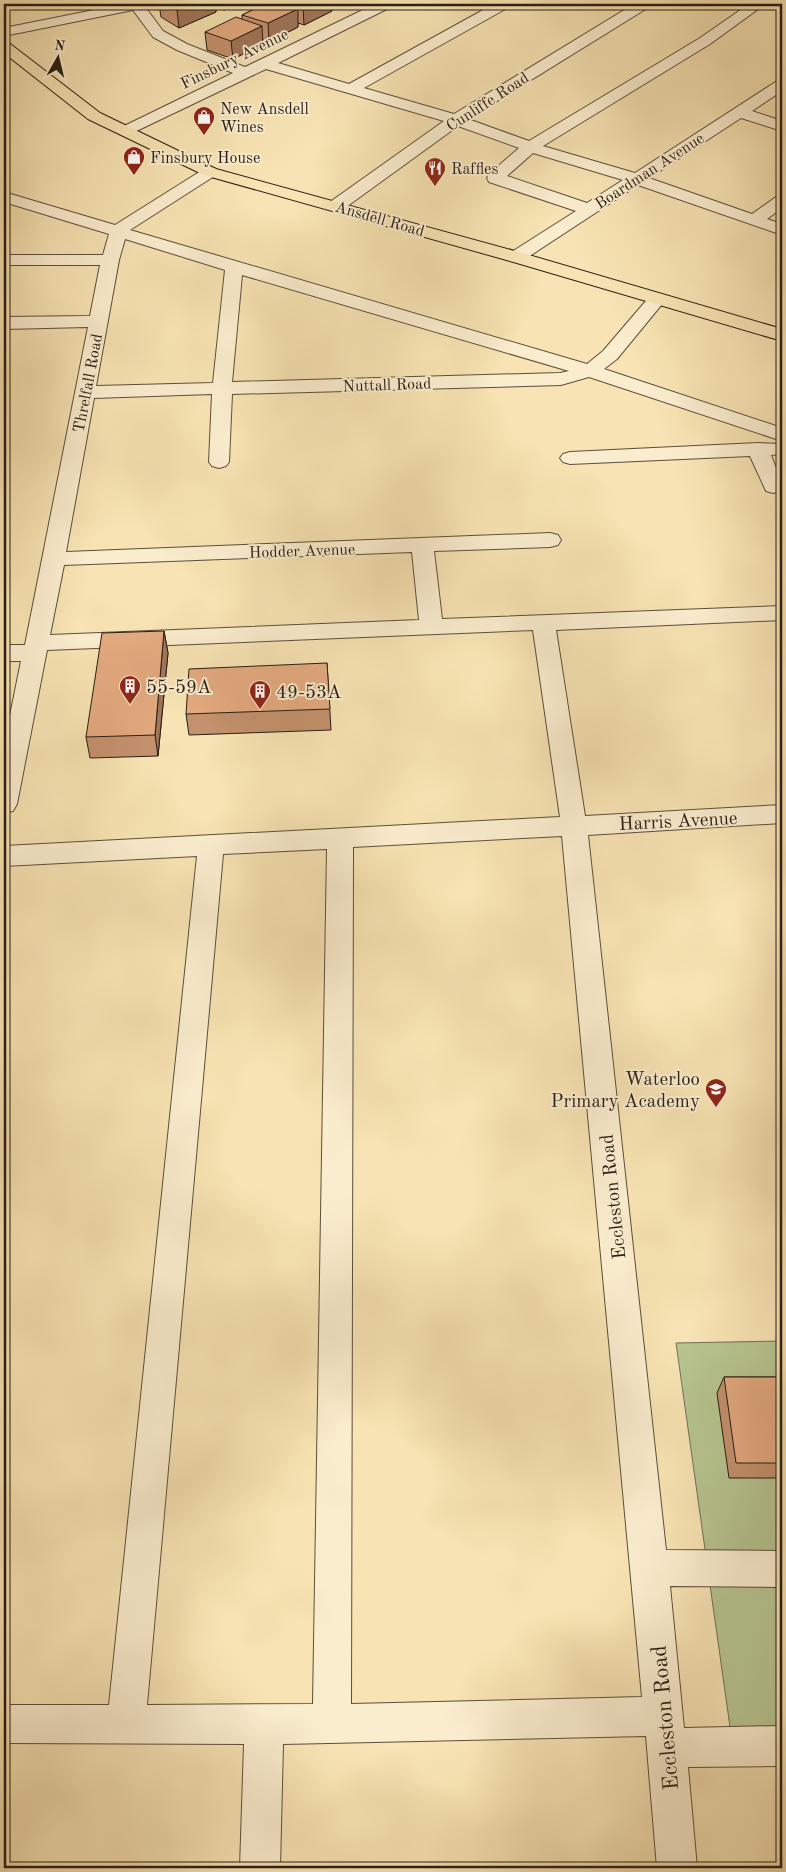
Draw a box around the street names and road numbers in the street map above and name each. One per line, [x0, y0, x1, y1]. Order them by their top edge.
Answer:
street label: Finsbury Avenue [178, 27, 291, 93]
street label: Cunliffe Road [444, 70, 532, 135]
street label: Boardman Avenue [593, 131, 707, 213]
street label: Ansdell Road [333, 200, 426, 240]
street label: Threlfall Road [72, 333, 106, 434]
street label: Nuttall Road [342, 376, 432, 396]
street label: Hodder Avenue [249, 542, 356, 562]
street label: Harris Avenue [618, 810, 738, 835]
street label: Eccleston Road [598, 1133, 631, 1260]
street label: Eccleston Road [649, 1644, 683, 1791]

